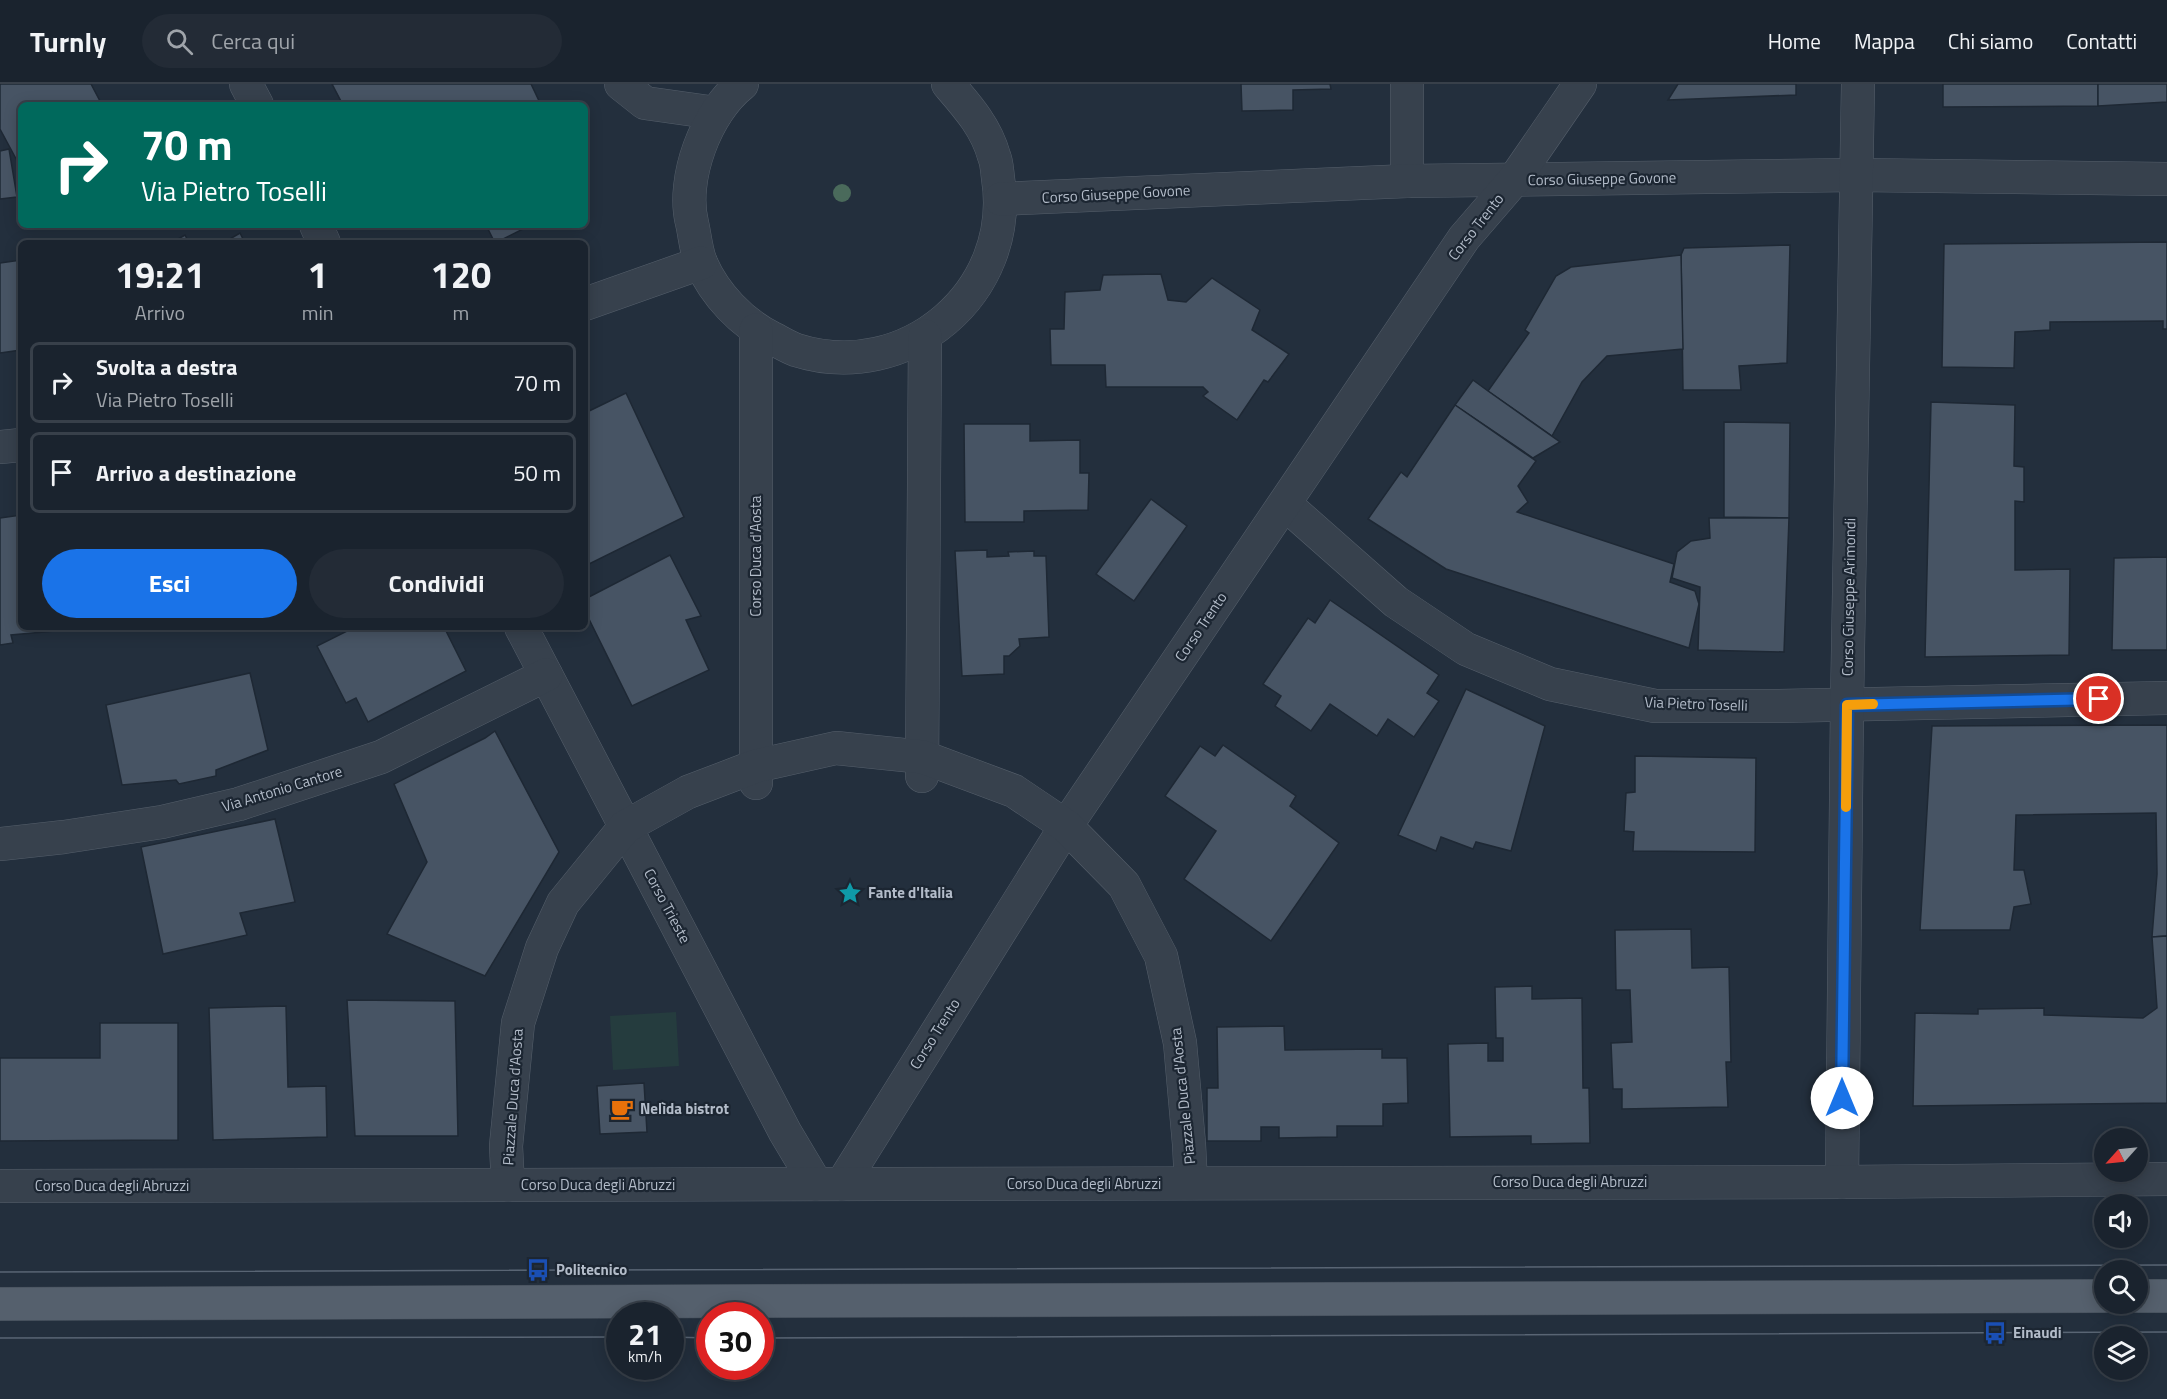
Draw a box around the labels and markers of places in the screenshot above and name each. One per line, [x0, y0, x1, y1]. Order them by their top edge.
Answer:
pin [2073, 673, 2124, 724]
place icon: Fante d'Italia [837, 880, 863, 906]
place label: Fante d'Italia [868, 881, 953, 904]
cafe icon: Nelìda bistrot [609, 1096, 635, 1122]
place label: Nelìda bistrot [640, 1097, 729, 1120]
bus stop icon: Politecnico [525, 1257, 551, 1283]
place label: Politecnico [556, 1258, 627, 1281]
bus stop icon: Einaudi [1982, 1320, 2008, 1346]
place label: Einaudi [2013, 1321, 2062, 1344]

